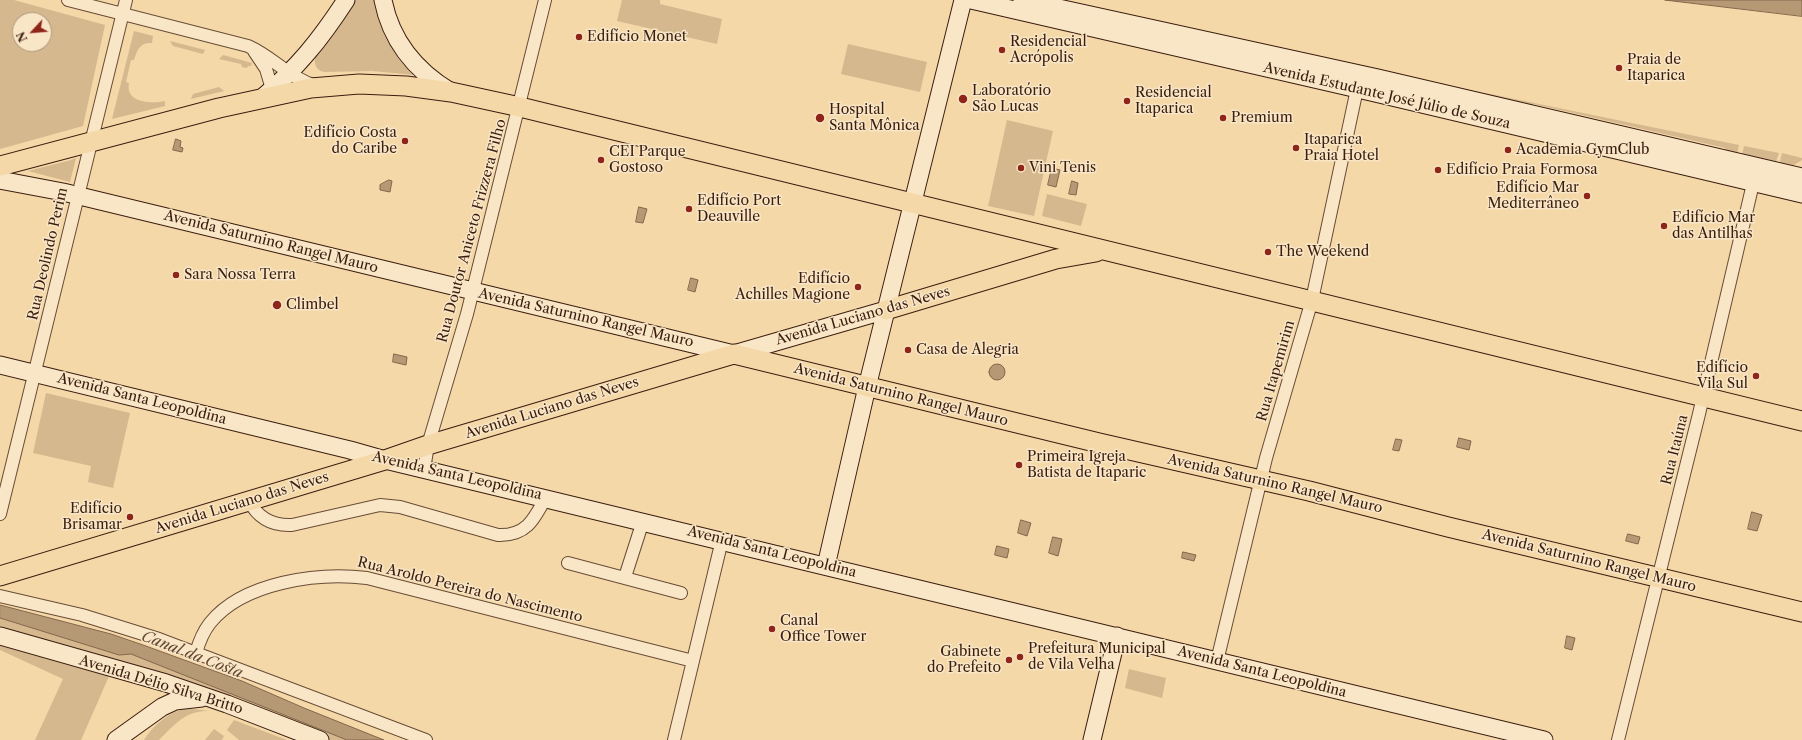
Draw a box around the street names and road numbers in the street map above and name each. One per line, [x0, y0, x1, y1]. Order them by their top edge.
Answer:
street label: Avenida Estudante José Júlio de Souza [1262, 59, 1512, 133]
street label: Rua Doutor Aniceto Frizzera Filho [434, 117, 510, 345]
street label: Rua Deolindo Perim [25, 186, 71, 322]
street label: Avenida Saturnino Rangel Mauro [162, 207, 380, 277]
street label: Avenida Luciano das Neves [774, 283, 952, 349]
street label: Avenida Saturnino Rangel Mauro [477, 285, 695, 351]
street label: Rua Itapemirim [1254, 319, 1298, 423]
street label: Avenida Saturnino Rangel Mauro [792, 360, 1010, 430]
street label: Avenida Santa Leopoldina [56, 370, 228, 428]
street label: Avenida Luciano das Neves [463, 374, 641, 442]
street label: Rua Itaúna [1658, 413, 1692, 487]
street label: Avenida Santa Leopoldina [371, 448, 543, 504]
street label: Avenida Saturnino Rangel Mauro [1166, 451, 1384, 517]
street label: Avenida Luciano das Neves [153, 469, 331, 537]
street label: Avenida Santa Leopoldina [686, 523, 858, 581]
street label: Avenida Saturnino Rangel Mauro [1480, 526, 1698, 596]
street label: Rua Aroldo Pereira do Nascimento [356, 554, 584, 626]
street label: Avenida Santa Leopoldina [1176, 643, 1348, 701]
street label: Avenida Délio Silva Britto [77, 652, 245, 718]

